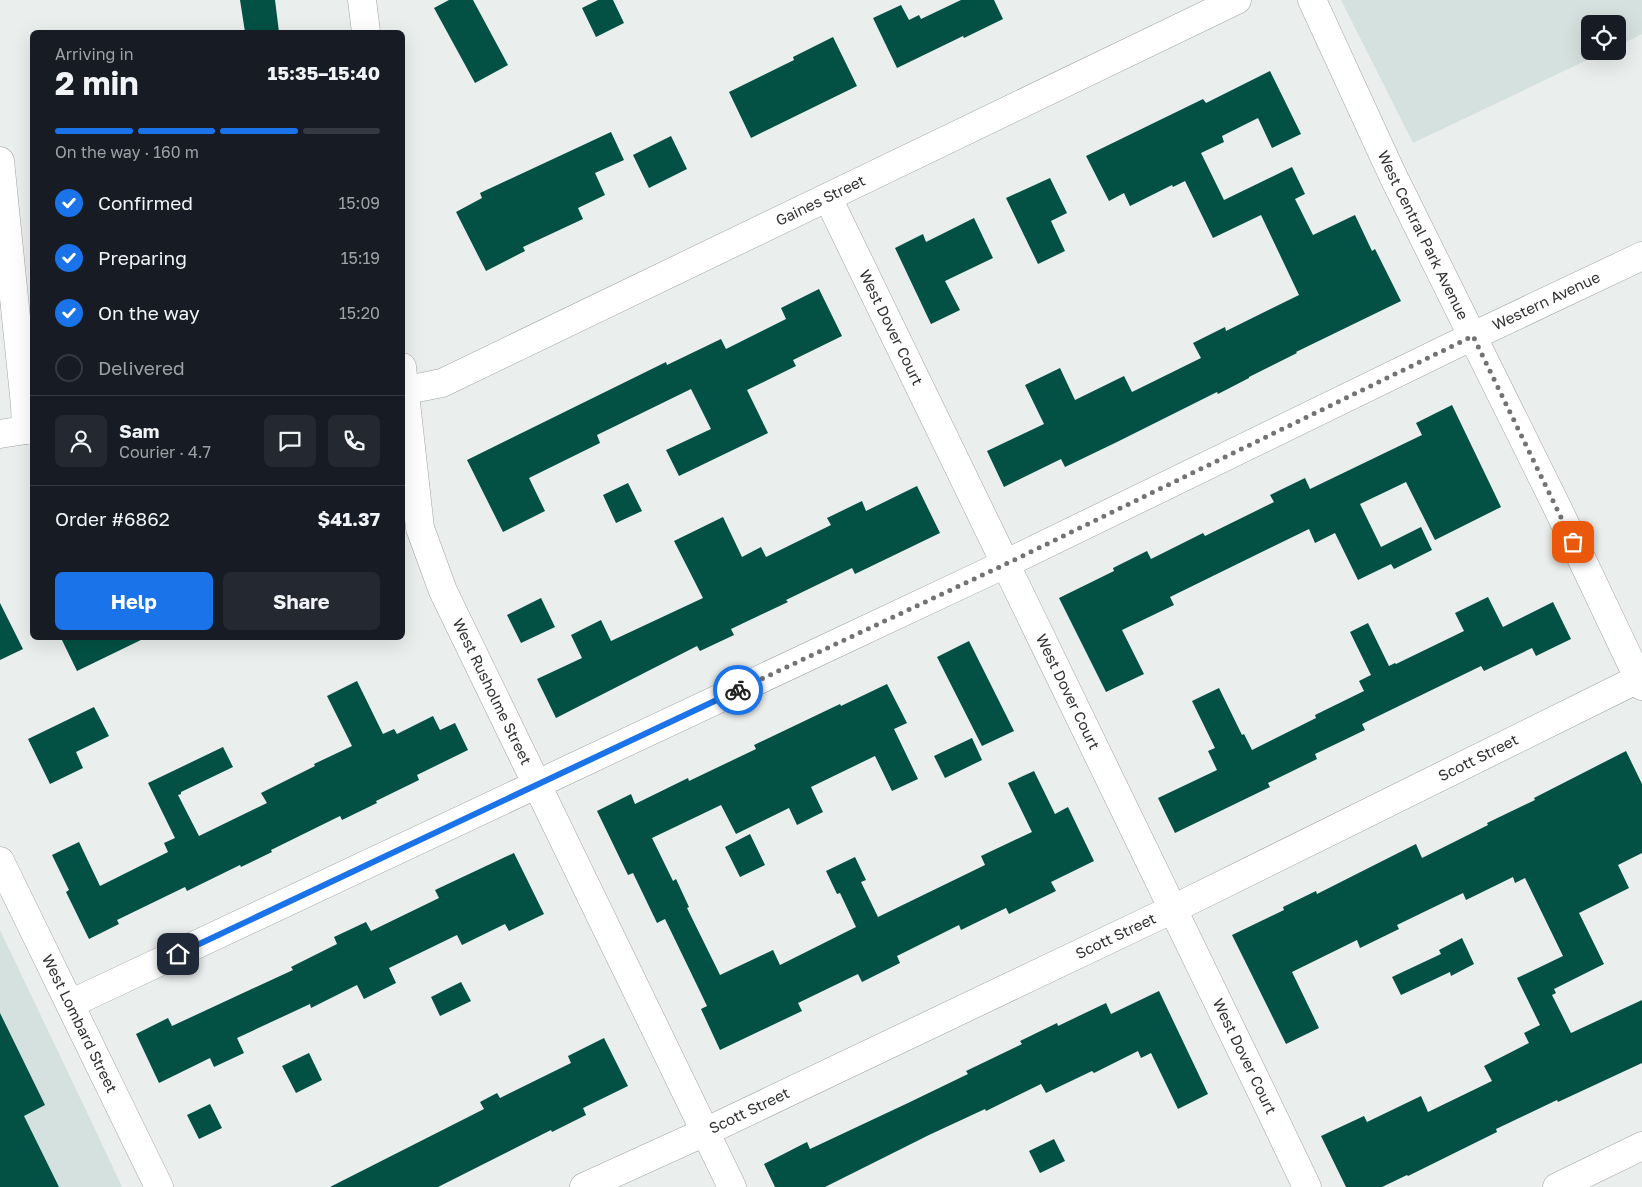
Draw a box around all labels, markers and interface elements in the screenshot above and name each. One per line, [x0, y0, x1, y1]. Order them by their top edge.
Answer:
map controls [1581, 15, 1626, 60]
button: locate [1581, 15, 1626, 60]
text: Arriving in [55, 44, 134, 64]
text: 15:35–15:40 [268, 61, 380, 84]
text: 2 min [55, 64, 139, 102]
text: On the way · 160 m [55, 142, 199, 162]
street label: West Central Park Avenue [1374, 147, 1473, 323]
street label: Gaines Street [772, 171, 868, 229]
icon: check [55, 189, 83, 217]
text: Confirmed [98, 191, 193, 214]
text: 15:09 [339, 193, 380, 213]
icon: check [55, 244, 83, 272]
text: Preparing [98, 246, 187, 269]
text: 15:19 [341, 248, 380, 268]
street label: West Dover Court [856, 266, 927, 388]
street label: Western Avenue [1489, 267, 1603, 334]
icon: check [55, 299, 83, 327]
text: On the way [98, 301, 200, 324]
text: 15:20 [339, 303, 380, 323]
text: Delivered [98, 356, 185, 379]
button: person [55, 415, 107, 467]
button: chat [264, 415, 316, 467]
button: phone [328, 415, 380, 467]
text: Sam [119, 419, 159, 442]
text: Courier · 4.7 [119, 442, 211, 462]
text: Order #6862 [55, 507, 170, 530]
text: $41.37 [318, 507, 380, 530]
pin [1552, 521, 1594, 563]
icon: bag [1559, 528, 1587, 556]
button: Help [55, 572, 213, 630]
button: Share [223, 572, 380, 630]
street label: West Rusholme Street [450, 615, 536, 767]
street label: West Dover Court [1033, 631, 1104, 752]
courier [713, 665, 763, 715]
icon: bike [724, 676, 752, 704]
street label: Scott Street [1435, 730, 1521, 784]
street label: Scott Street [1072, 909, 1158, 962]
pin [157, 933, 199, 975]
icon: home [164, 940, 192, 968]
street label: West Lombard Street [39, 951, 122, 1095]
street label: West Dover Court [1210, 995, 1281, 1117]
street label: Scott Street [706, 1083, 792, 1137]

